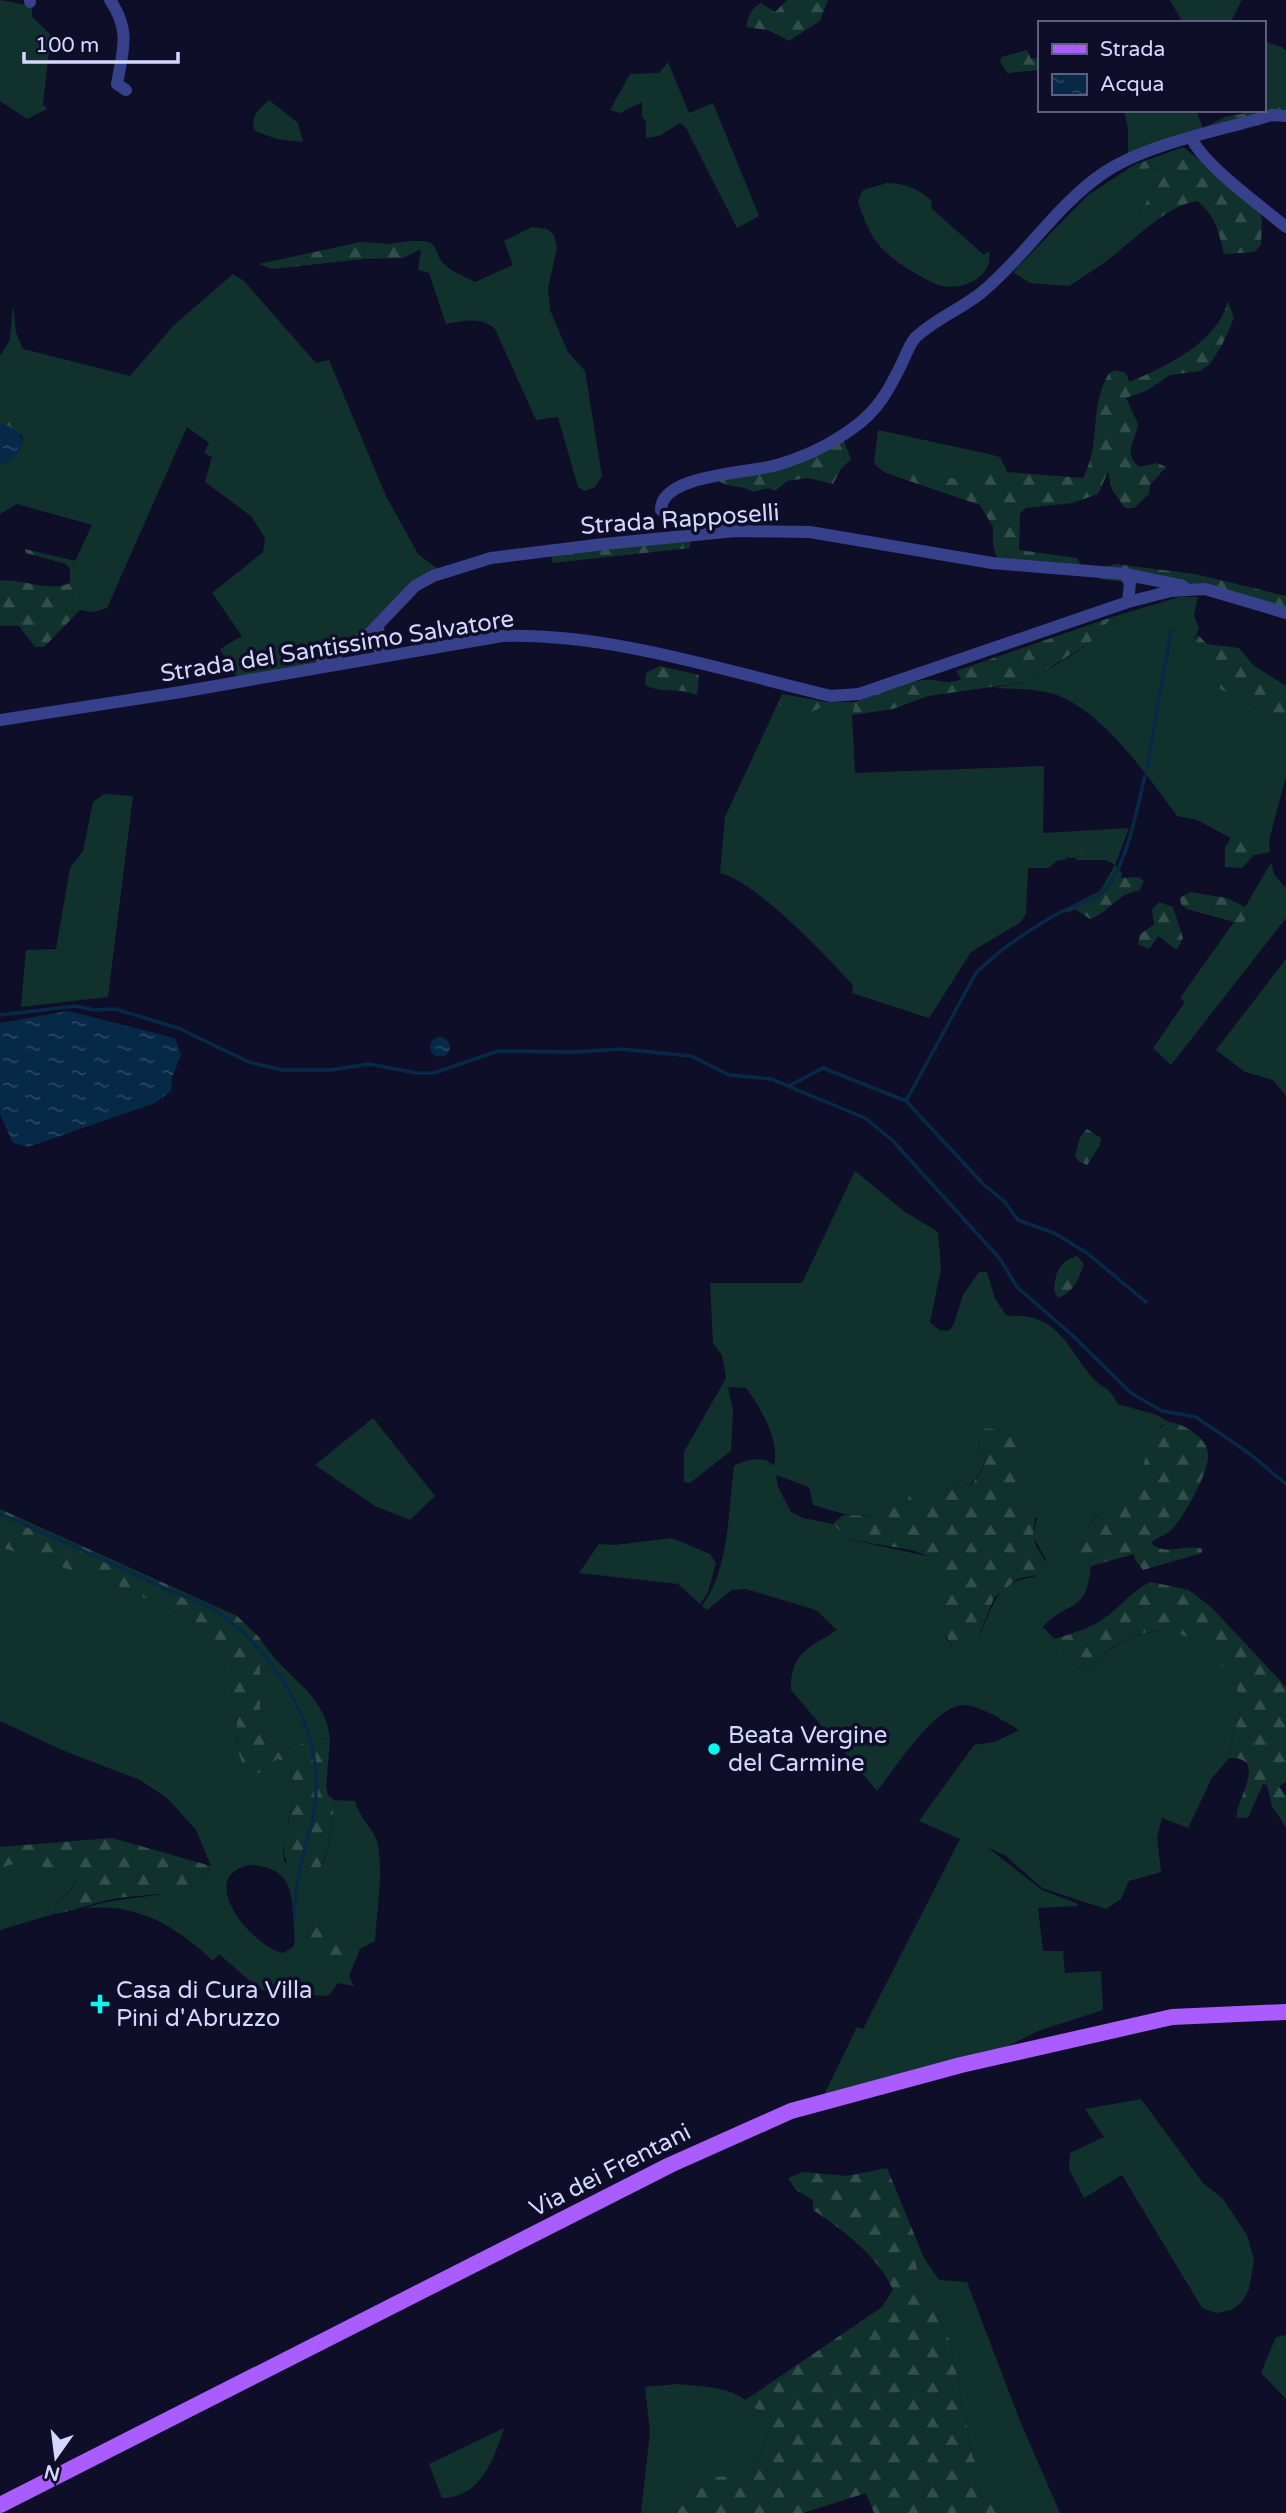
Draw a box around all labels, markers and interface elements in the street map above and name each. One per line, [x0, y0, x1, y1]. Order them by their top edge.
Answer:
scale bar [24, 21, 178, 65]
legend [1038, 21, 1265, 112]
text: 100 m [35, 33, 99, 58]
text: Strada [1100, 37, 1165, 62]
text: Acqua [1100, 72, 1164, 97]
street label: Strada Rapposelli [580, 498, 781, 541]
street label: Strada del Santissimo Salvatore [158, 604, 516, 689]
place label: Beata Vergine del Carmine [728, 1721, 887, 1778]
marker: Beata Vergine del Carmine [706, 1741, 722, 1757]
place label: Casa di Cura Villa Pini d'Abruzzo [116, 1976, 313, 2033]
marker: Casa di Cura Villa Pini d'Abruzzo [90, 1994, 110, 2014]
street label: Via dei Frentani [525, 2117, 696, 2224]
north arrow [21, 2422, 91, 2492]
text: N [42, 2460, 62, 2485]

